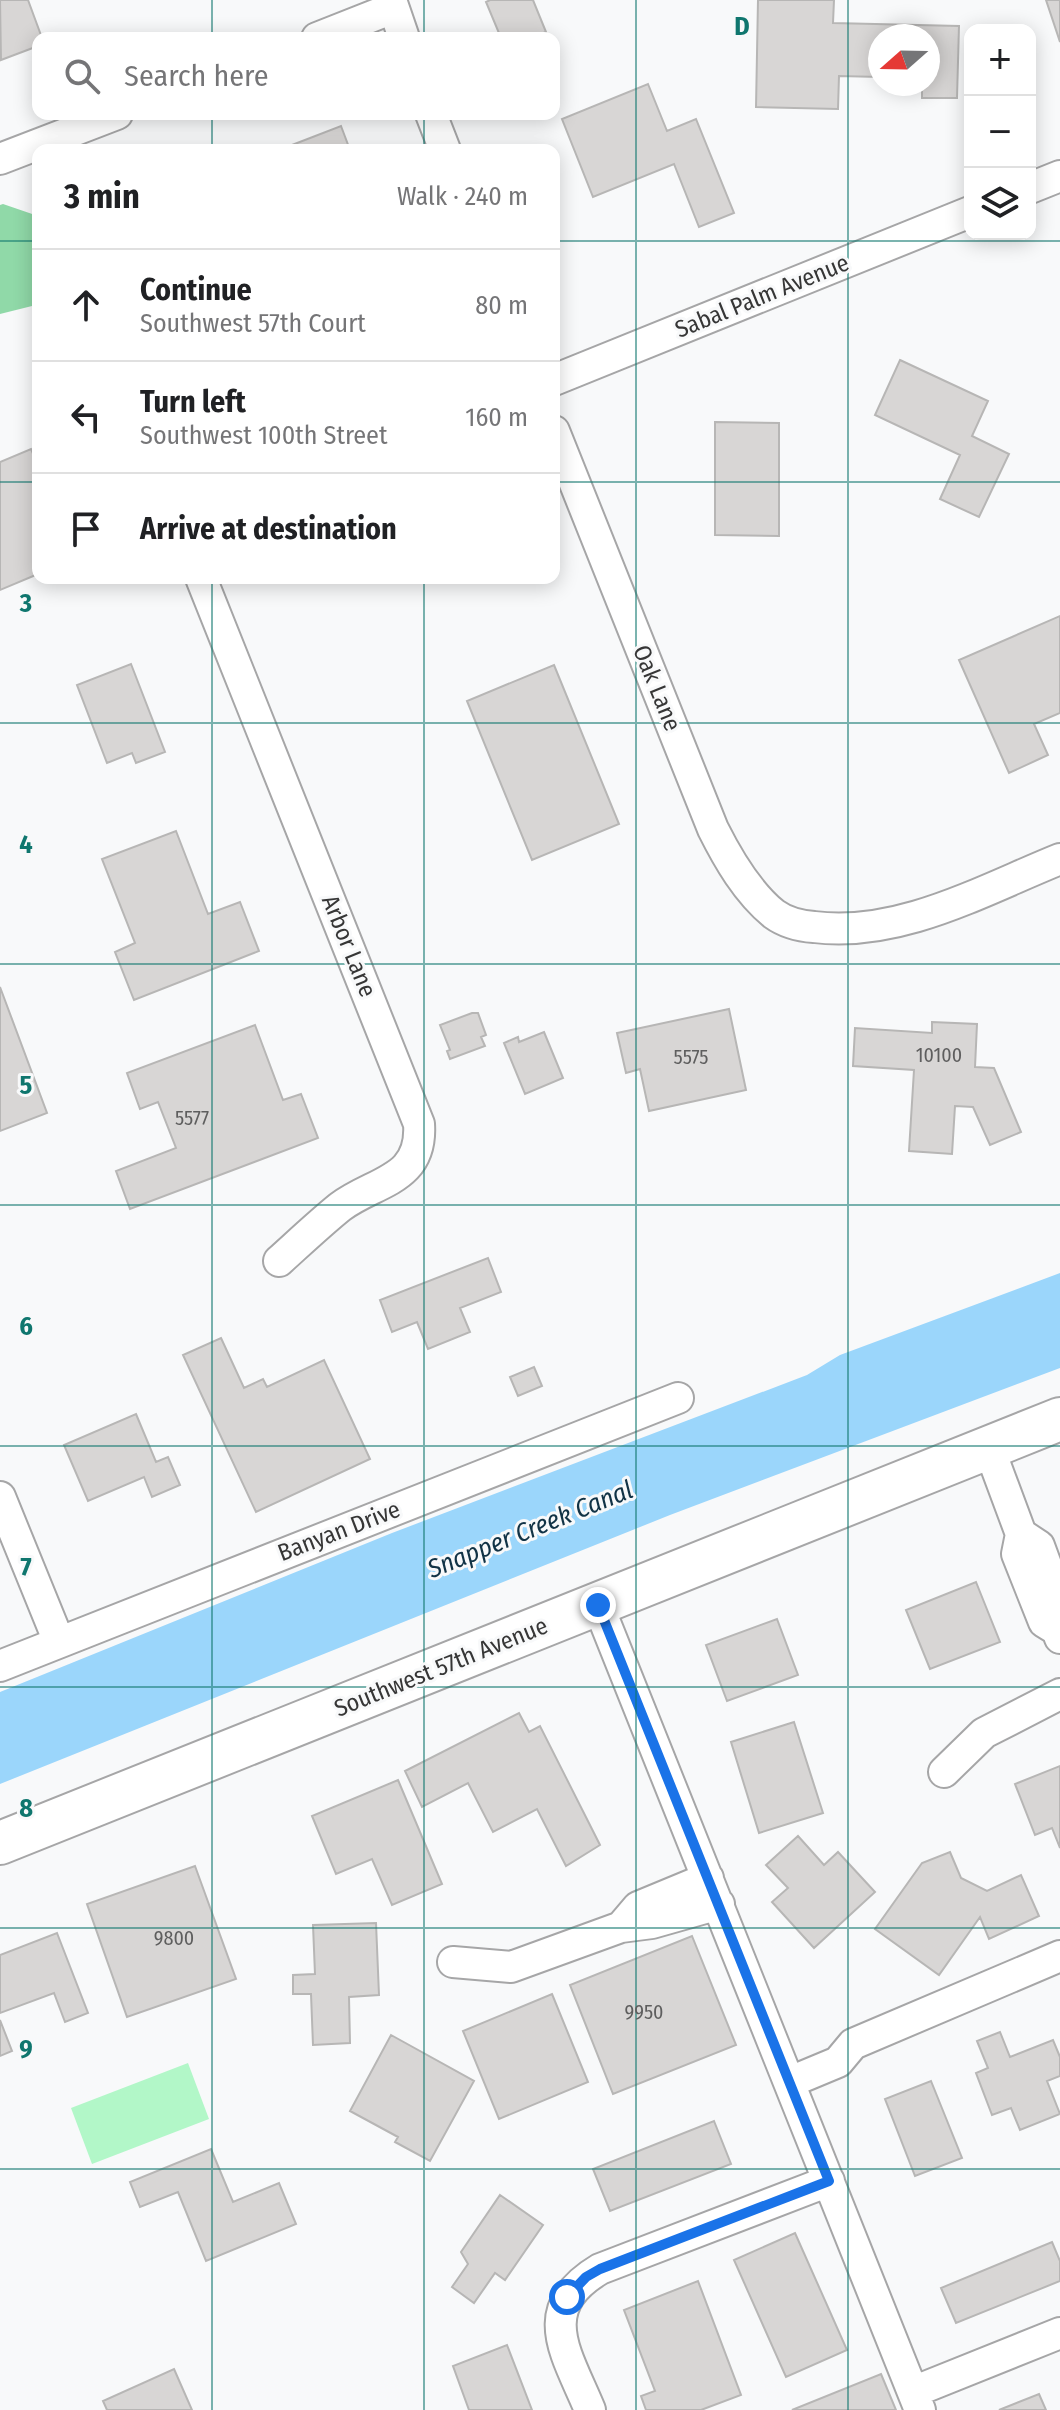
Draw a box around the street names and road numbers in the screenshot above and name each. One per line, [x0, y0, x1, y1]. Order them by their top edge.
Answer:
street label: Sabal Palm Avenue [671, 248, 853, 344]
street label: Oak Lane [627, 641, 687, 735]
street label: Arbor Lane [316, 891, 382, 1001]
street label: Banyan Drive [274, 1495, 404, 1567]
street label: Southwest 57th Avenue [330, 1611, 552, 1723]

